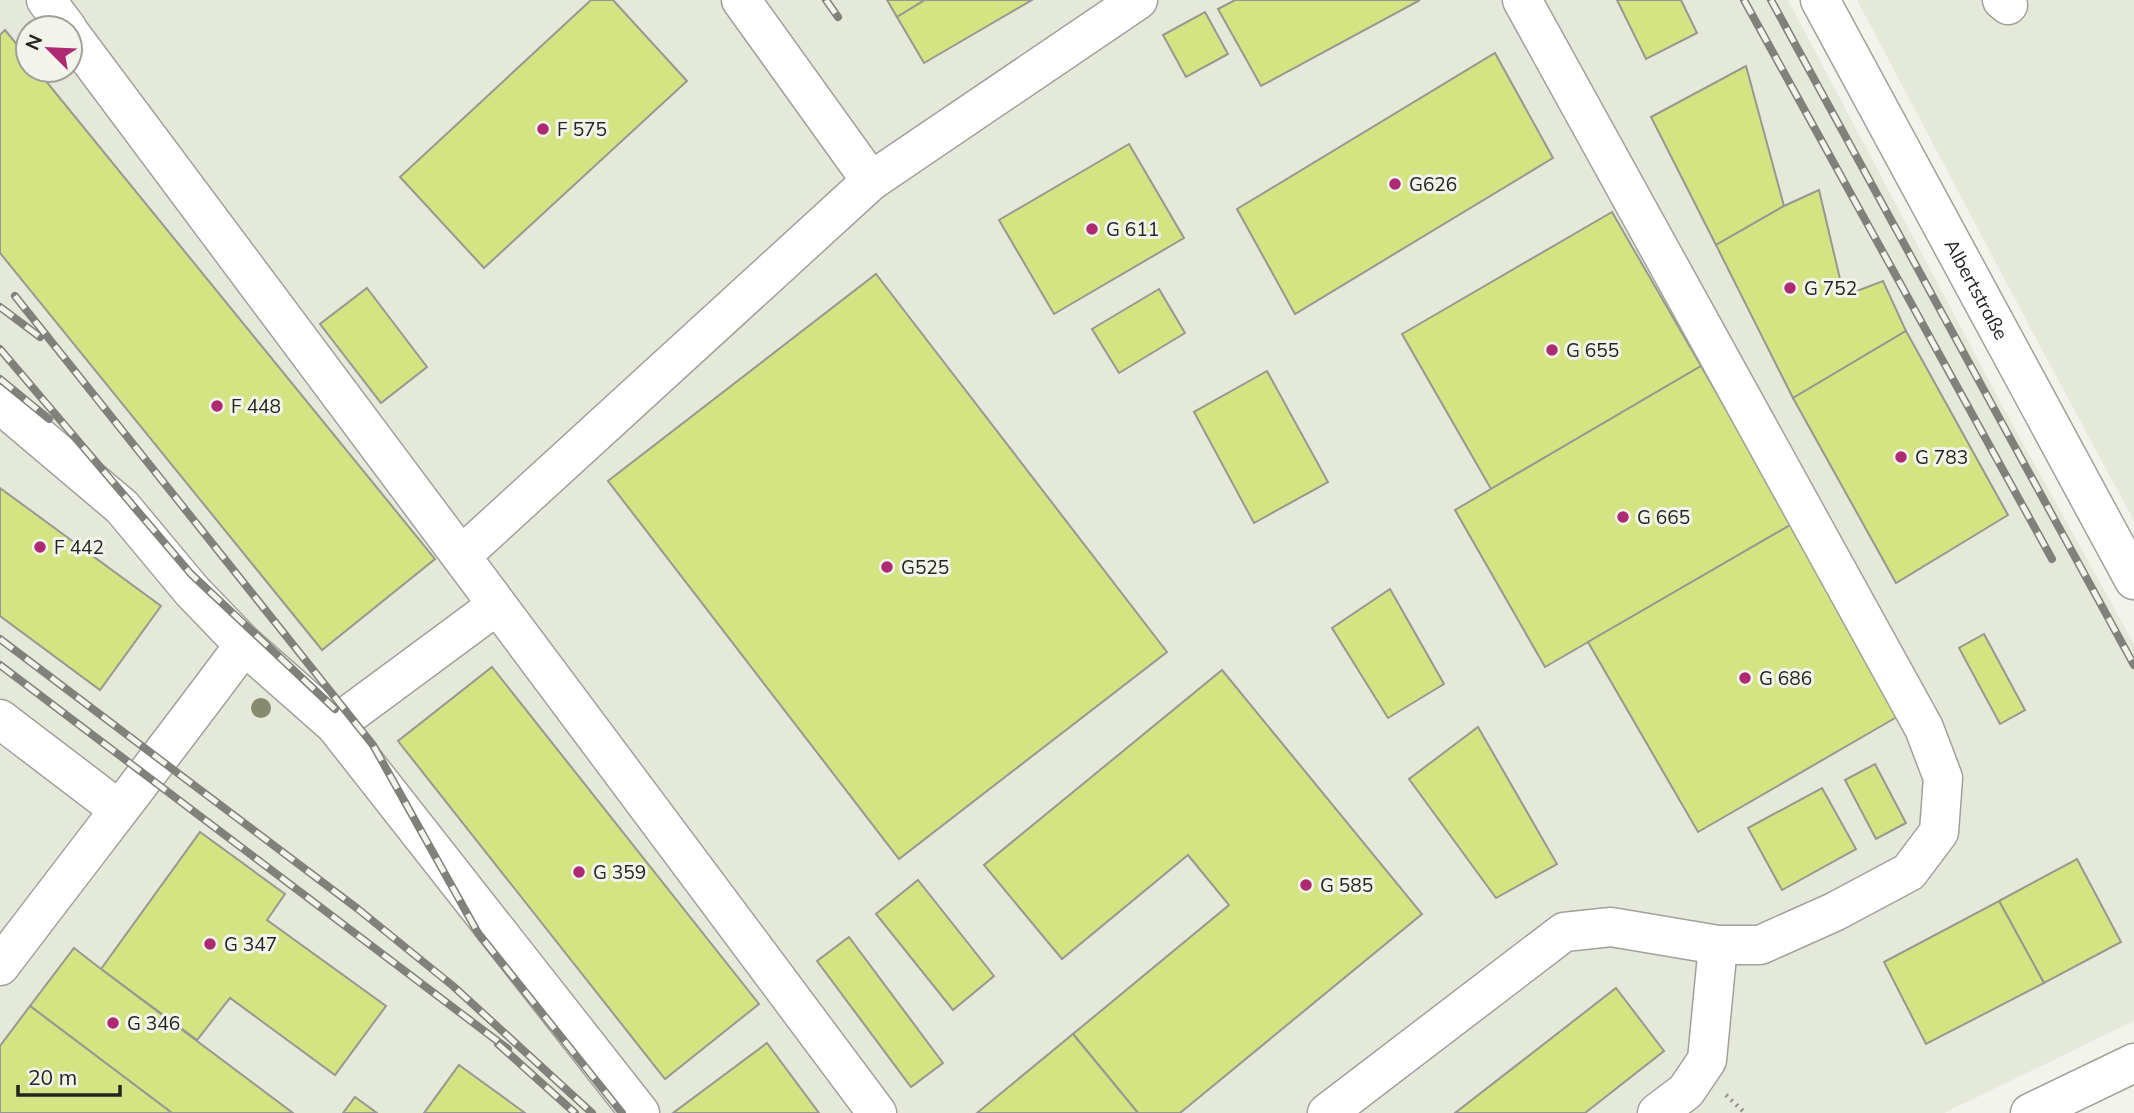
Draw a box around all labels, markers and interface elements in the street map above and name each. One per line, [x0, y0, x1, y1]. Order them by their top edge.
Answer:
north arrow [14, 14, 84, 84]
text: N [20, 31, 47, 54]
place label: F 575 [557, 117, 607, 141]
marker: F 575 [535, 121, 551, 137]
place label: G626 [1409, 172, 1457, 196]
marker: G626 [1387, 176, 1403, 192]
place label: G 611 [1106, 217, 1159, 241]
marker: G 611 [1084, 221, 1100, 237]
street label: Albertstraße [1940, 235, 2014, 344]
place label: G 752 [1804, 276, 1857, 300]
marker: G 752 [1782, 280, 1798, 296]
place label: G 655 [1566, 338, 1619, 362]
marker: G 655 [1544, 342, 1560, 358]
place label: F 448 [231, 394, 281, 418]
marker: F 448 [209, 398, 225, 414]
place label: G 783 [1915, 445, 1968, 469]
marker: G 783 [1893, 449, 1909, 465]
place label: G 665 [1637, 505, 1690, 529]
marker: G 665 [1615, 509, 1631, 525]
place label: F 442 [54, 535, 104, 559]
marker: F 442 [32, 539, 48, 555]
place label: G525 [901, 555, 949, 579]
marker: G525 [879, 559, 895, 575]
place label: G 686 [1759, 666, 1812, 690]
marker: G 686 [1737, 670, 1753, 686]
place label: G 359 [593, 860, 646, 884]
marker: G 359 [571, 864, 587, 880]
place label: G 585 [1320, 873, 1373, 897]
marker: G 585 [1298, 877, 1314, 893]
place label: G 347 [224, 932, 277, 956]
marker: G 347 [202, 936, 218, 952]
place label: G 346 [127, 1011, 180, 1035]
marker: G 346 [105, 1015, 121, 1031]
scale bar [18, 1054, 119, 1098]
text: 20 m [28, 1064, 77, 1090]

